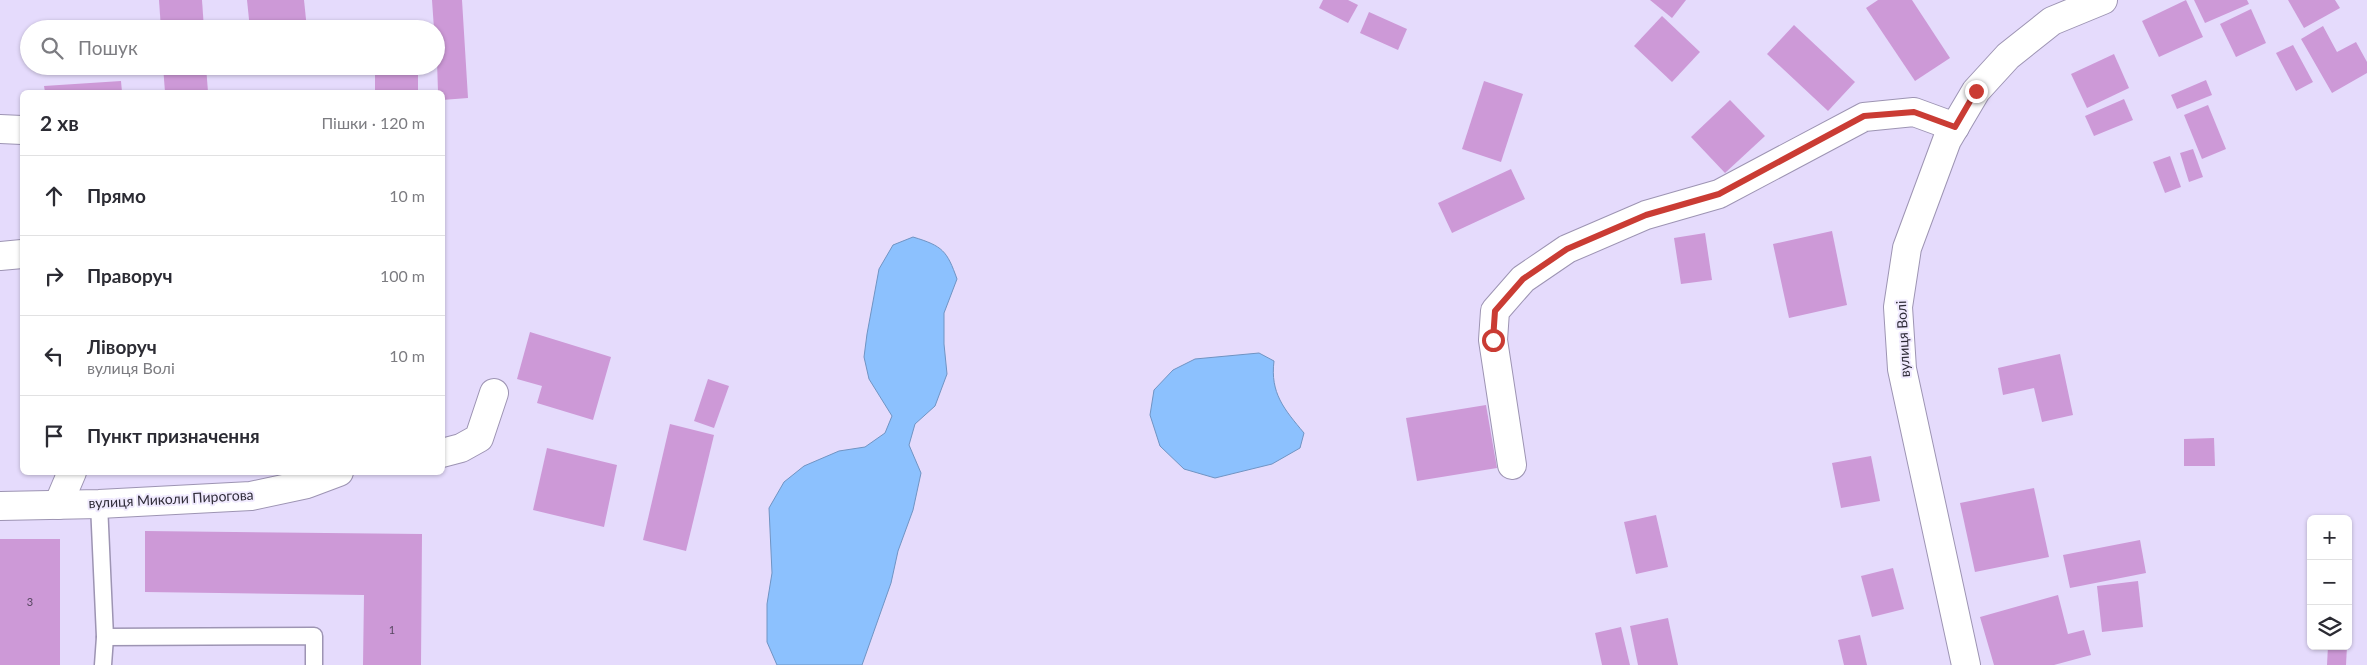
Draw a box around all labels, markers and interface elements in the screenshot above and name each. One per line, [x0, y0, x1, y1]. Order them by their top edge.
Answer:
search box [20, 20, 445, 75]
icon: search [38, 34, 66, 62]
text: Пошук [78, 36, 138, 59]
route end [1965, 80, 1988, 103]
text: 2 хв [40, 110, 79, 135]
text: Пішки · 120 m [321, 113, 425, 132]
icon: ahead [40, 182, 68, 210]
text: Прямо [87, 184, 146, 207]
text: 10 m [389, 186, 425, 205]
icon: right [40, 262, 68, 290]
text: Праворуч [87, 264, 172, 287]
text: 100 m [380, 266, 425, 285]
street label: вулиця Волі [1892, 300, 1913, 378]
route start [1482, 329, 1505, 352]
text: Ліворуч [87, 335, 157, 358]
icon: left [40, 342, 68, 370]
text: 10 m [389, 346, 425, 365]
text: вулиця Волі [87, 358, 175, 377]
icon: arrive [40, 422, 68, 450]
text: Пункт призначення [87, 424, 260, 447]
street label: вулиця Миколи Пирогова [88, 486, 254, 511]
map controls [2307, 515, 2352, 650]
button: + [2307, 515, 2352, 560]
button: − [2307, 560, 2352, 605]
house number: 3 [27, 595, 33, 608]
button: layers [2307, 605, 2352, 650]
house number: 1 [389, 623, 395, 636]

